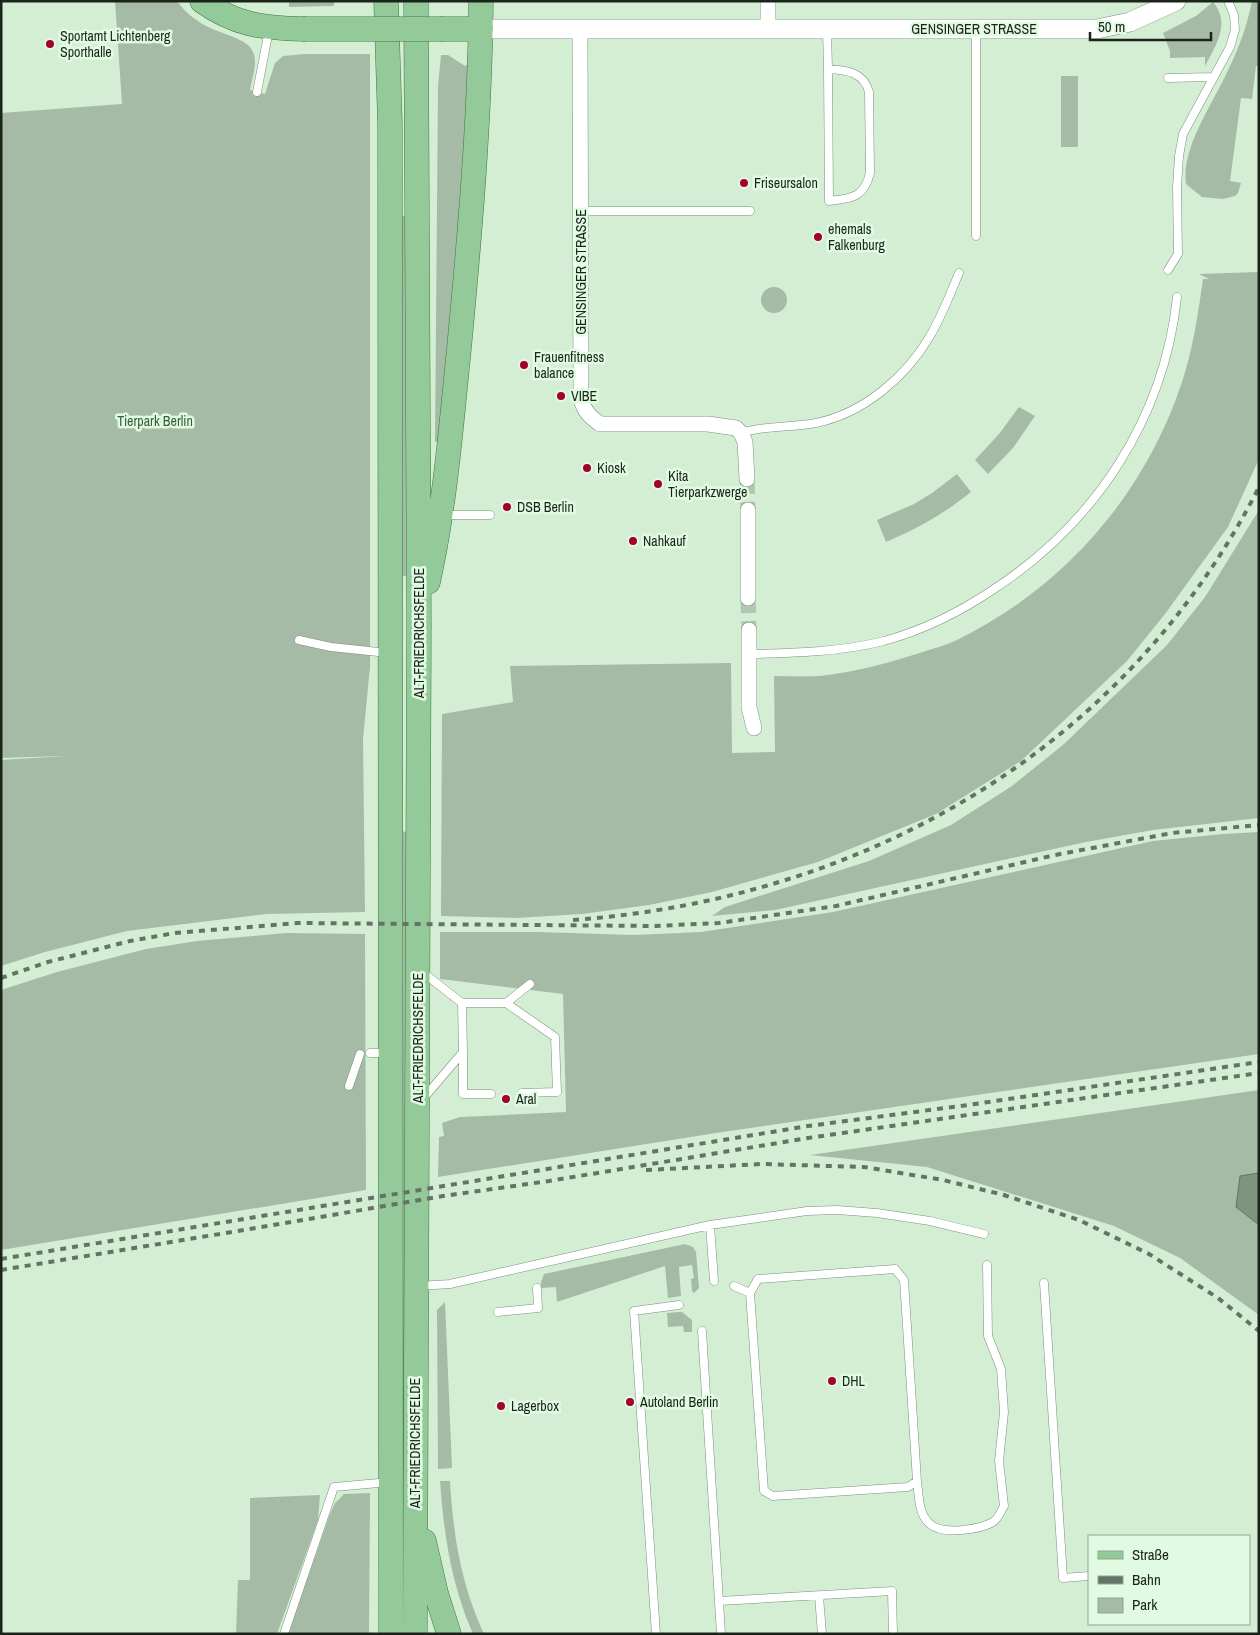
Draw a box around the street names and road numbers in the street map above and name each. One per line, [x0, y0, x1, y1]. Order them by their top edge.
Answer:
street label: GENSINGER STRASSE [911, 20, 1037, 38]
street label: GENSINGER STRASSE [572, 209, 590, 335]
street label: ALT-FRIEDRICHSFELDE [410, 568, 428, 699]
street label: ALT-FRIEDRICHSFELDE [409, 973, 427, 1104]
street label: ALT-FRIEDRICHSFELDE [406, 1378, 424, 1509]

